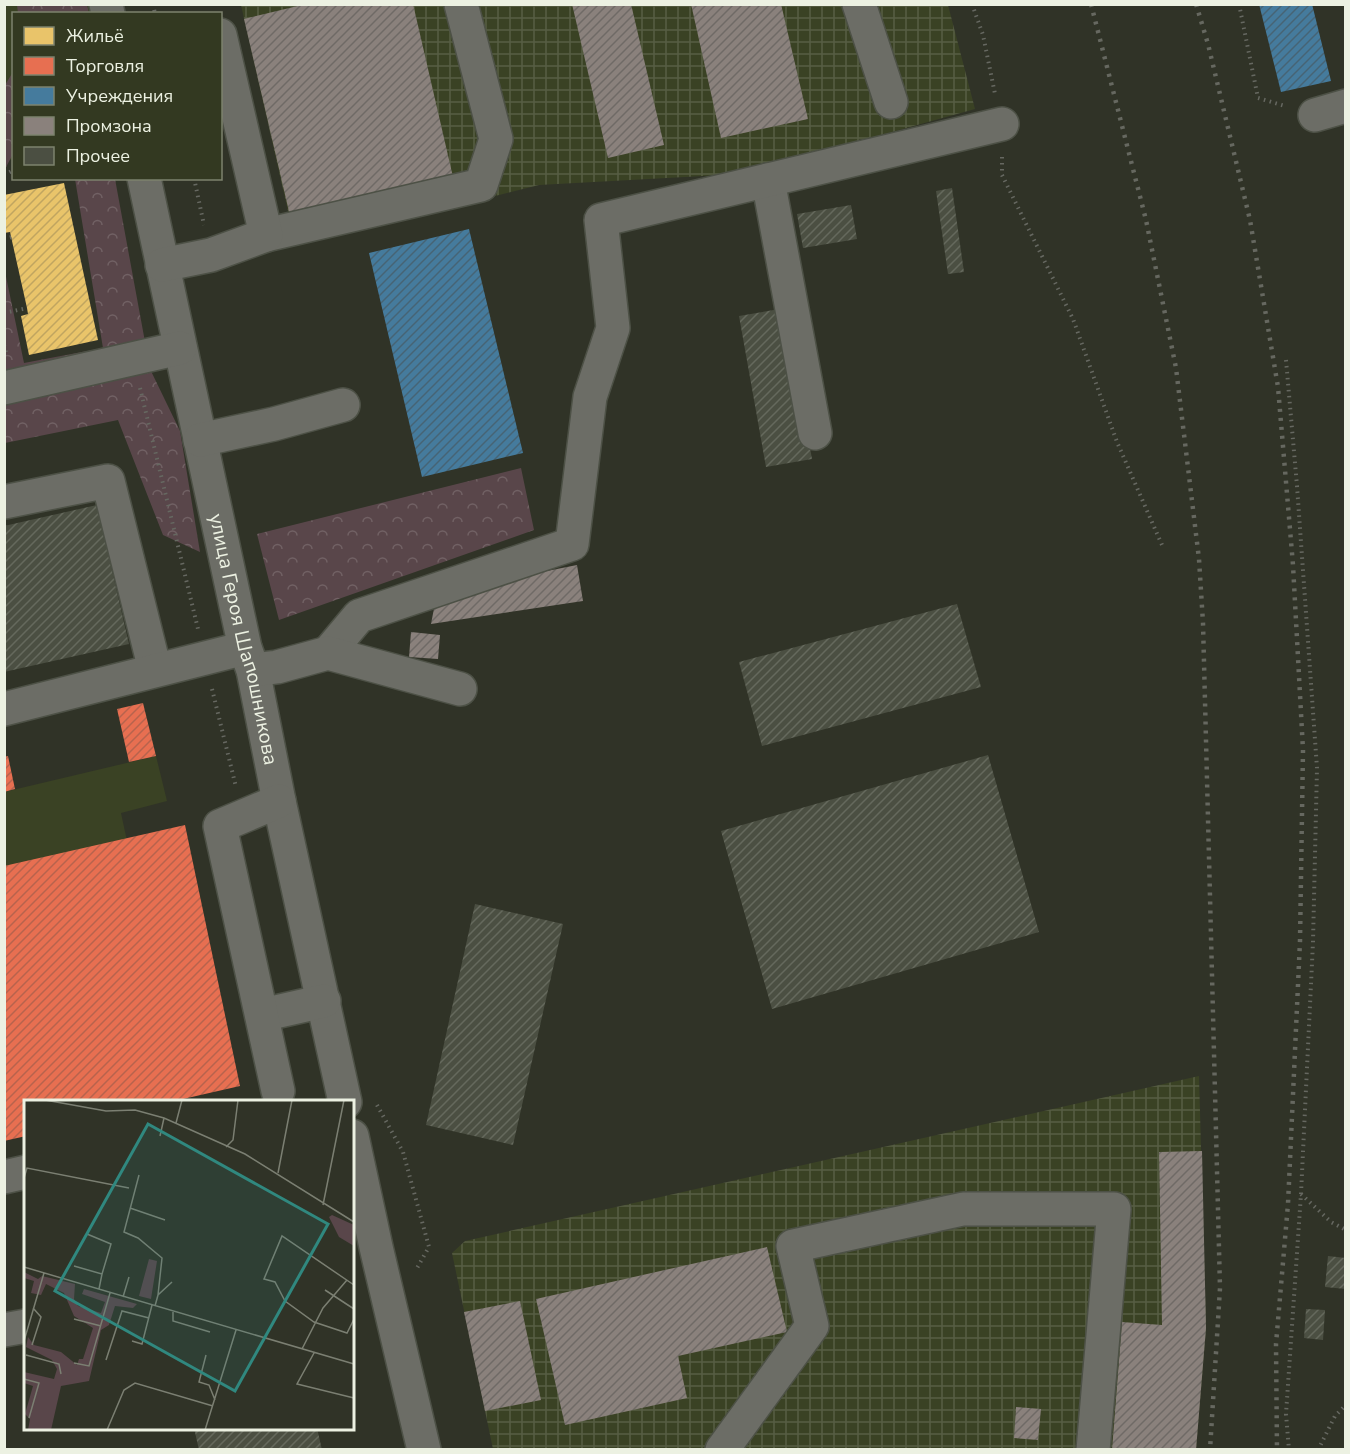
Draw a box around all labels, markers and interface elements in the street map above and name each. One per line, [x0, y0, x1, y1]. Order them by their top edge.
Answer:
legend [12, 12, 222, 180]
text: Жильё [66, 24, 124, 48]
text: Торговля [66, 54, 144, 78]
text: Учреждения [65, 84, 173, 108]
text: Промзона [66, 114, 152, 138]
text: Прочее [66, 144, 130, 168]
street label: улица Героя Шапошникова [203, 511, 285, 767]
inset map [24, 1100, 354, 1430]

